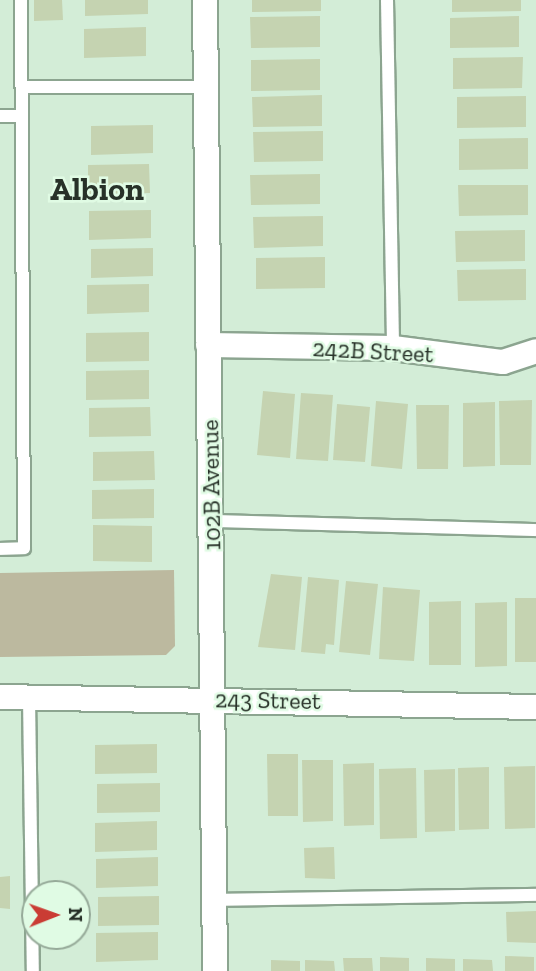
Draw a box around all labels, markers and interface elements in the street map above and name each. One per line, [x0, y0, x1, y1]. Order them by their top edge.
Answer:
district label: Albion [50, 170, 144, 208]
street label: 242B Street [312, 333, 434, 369]
street label: 102B Avenue [195, 419, 227, 551]
street label: 243 Street [215, 685, 321, 715]
north arrow [21, 880, 91, 950]
text: N [64, 907, 87, 922]

